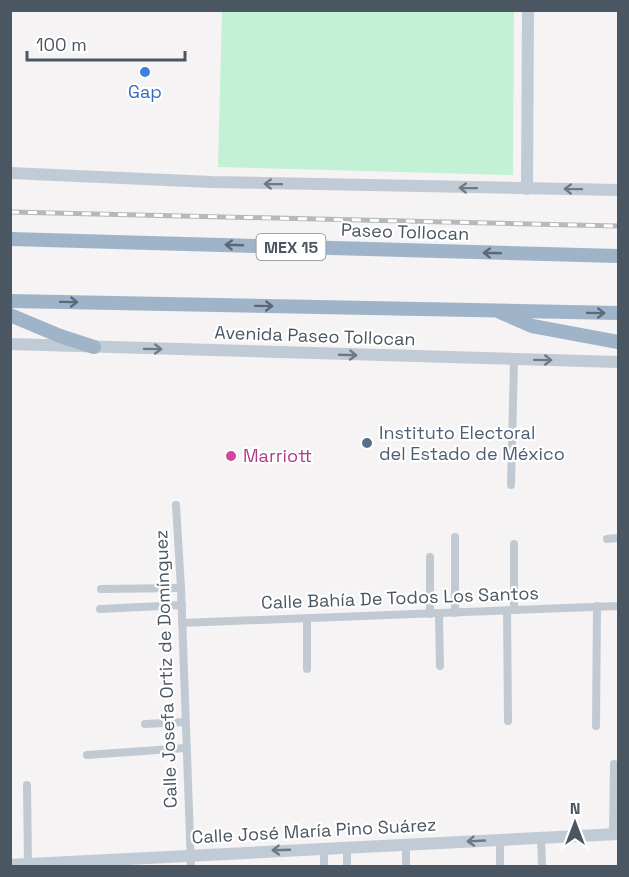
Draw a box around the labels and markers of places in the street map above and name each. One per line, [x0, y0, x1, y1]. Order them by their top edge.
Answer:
marker: Gap [138, 65, 152, 79]
place label: Gap [128, 80, 162, 103]
place label: Instituto Electoral del Estado de México [379, 421, 565, 465]
marker: Instituto Electoral del Estado de México [360, 436, 374, 450]
place label: Marriott [243, 444, 312, 467]
marker: Marriott [224, 449, 238, 463]

